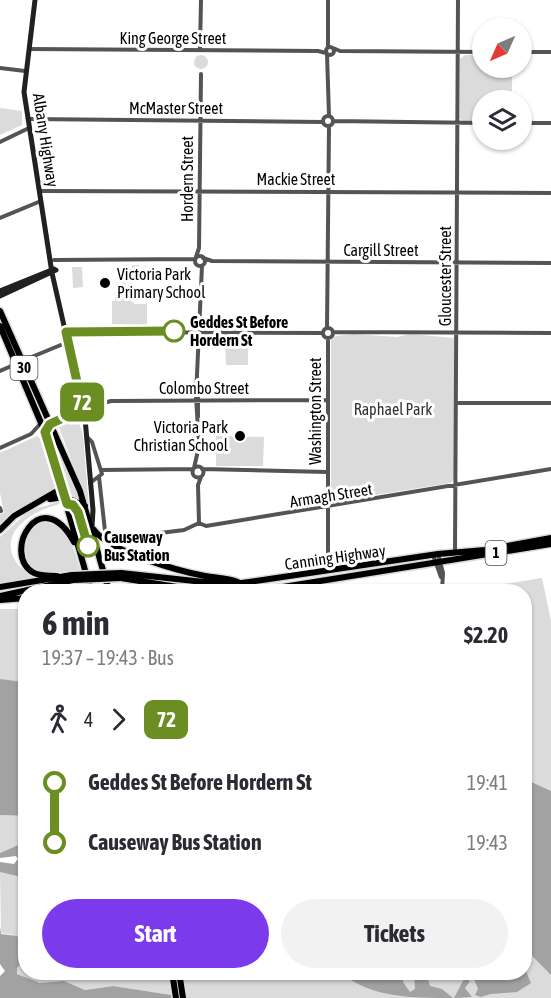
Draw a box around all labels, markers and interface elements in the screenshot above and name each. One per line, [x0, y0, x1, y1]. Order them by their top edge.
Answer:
north arrow [472, 18, 532, 78]
map controls [472, 18, 532, 150]
street label: King George Street [120, 29, 227, 48]
button: layers [472, 90, 532, 150]
street label: Albany Highway [29, 92, 62, 189]
street label: McMaster Street [129, 99, 223, 117]
street label: Hordern Street [178, 136, 196, 222]
street label: Mackie Street [257, 170, 336, 188]
street label: Gloucester Street [436, 225, 454, 326]
street label: Cargill Street [343, 241, 419, 260]
place label: Victoria Park Primary School [117, 265, 206, 302]
marker: Victoria Park Primary School [98, 276, 112, 290]
place label: Geddes St Before Hordern St [190, 313, 288, 349]
marker: Geddes St Before Hordern St [163, 320, 185, 342]
road number: 30 [10, 356, 38, 380]
street label: Washington Street [306, 357, 325, 465]
street label: Colombo Street [159, 379, 250, 397]
line badge: 72 [55, 382, 109, 422]
text: 72 [72, 390, 92, 414]
park label: Raphael Park [354, 400, 432, 419]
place label: Victoria Park Christian School [134, 418, 229, 454]
marker: Victoria Park Christian School [233, 429, 247, 443]
street label: Armagh Street [288, 480, 374, 511]
place label: Causeway Bus Station [104, 528, 170, 564]
marker: Causeway Bus Station [77, 535, 99, 557]
street label: Canning Highway [283, 541, 387, 574]
road number: 1 [486, 541, 506, 565]
text: 6 min [42, 604, 109, 642]
text: $2.20 [464, 622, 508, 648]
text: 19:37 – 19:43 · Bus [42, 646, 174, 669]
icon: walk [42, 703, 75, 736]
icon: forward [102, 703, 135, 736]
text: 72 [156, 707, 176, 731]
text: 4 [84, 708, 93, 731]
text: Geddes St Before Hordern St [88, 769, 312, 795]
text: 19:41 [467, 771, 508, 794]
text: Causeway Bus Station [88, 829, 262, 855]
text: 19:43 [467, 831, 508, 854]
button: Start [42, 899, 269, 968]
button: Tickets [281, 899, 508, 968]

